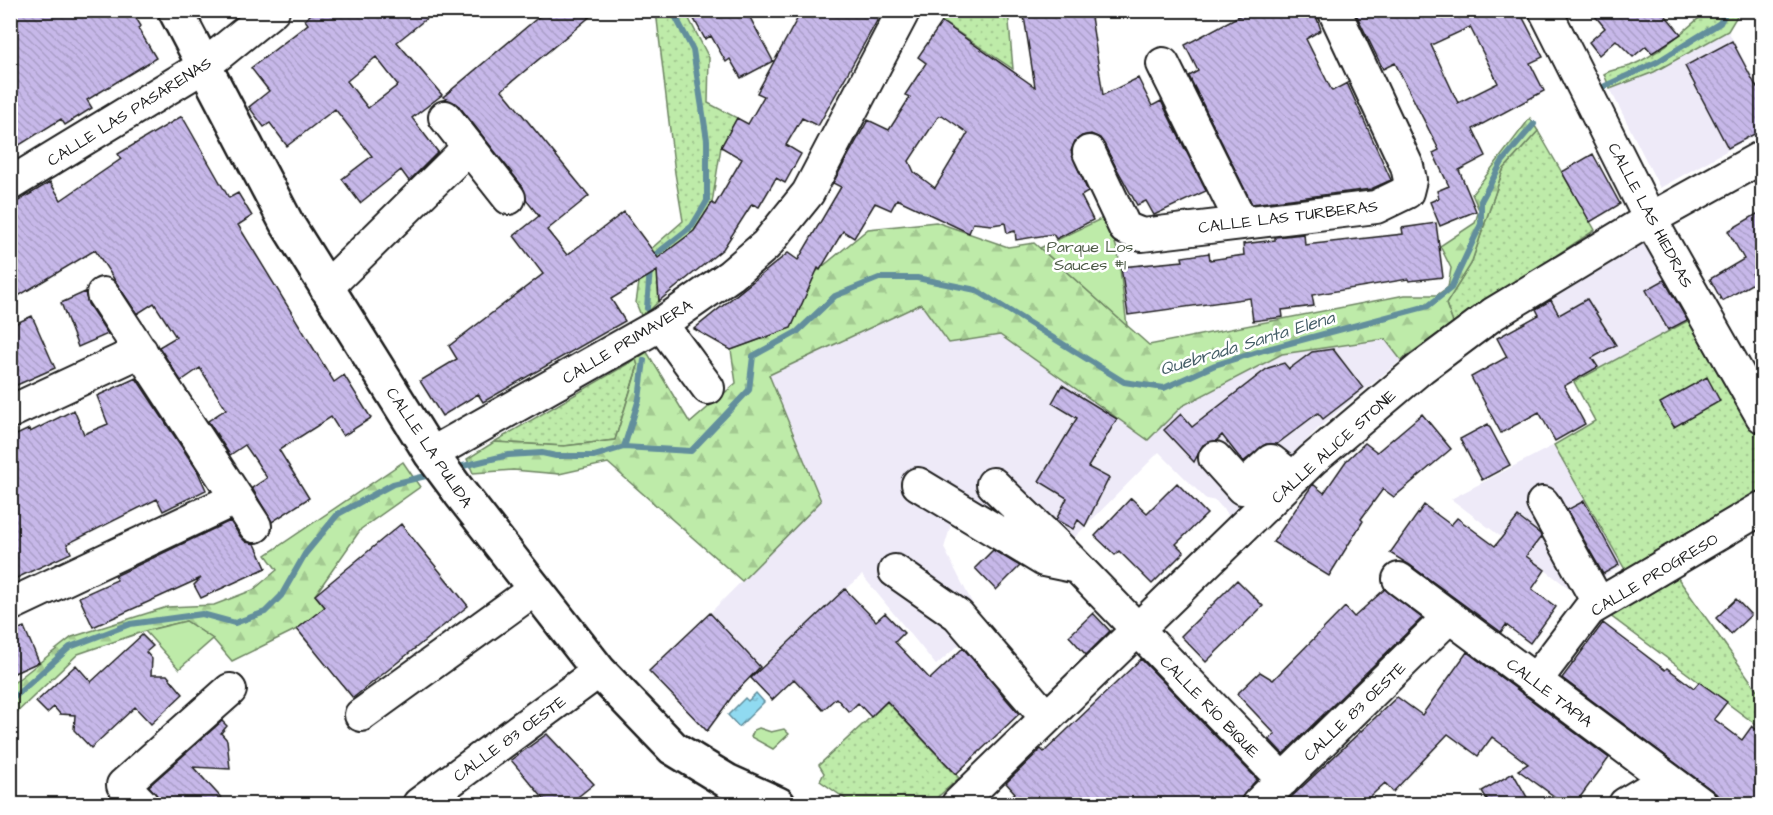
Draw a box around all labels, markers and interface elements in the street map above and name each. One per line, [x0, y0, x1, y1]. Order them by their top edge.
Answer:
street label: CALLE LAS PASARENAS [43, 52, 216, 172]
street label: CALLE LAS HIEDRAS [1602, 139, 1698, 292]
street label: CALLE LAS TURBERAS [1197, 195, 1379, 239]
park label: Parque Los Sauces #1 [1047, 236, 1133, 276]
street label: CALLE PRIMAVERA [558, 294, 697, 389]
water label: Quebrada Santa Elena [1157, 305, 1338, 382]
street label: CALLE LA PULIDA [381, 383, 478, 512]
street label: CALLE ALICE STONE [1266, 384, 1401, 509]
street label: CALLE PROGRESO [1587, 528, 1723, 622]
street label: CALLE RÍO BIQUE [1155, 651, 1264, 763]
street label: CALLE TAPIA [1502, 653, 1597, 732]
street label: CALLE 83 OESTE [1299, 657, 1411, 766]
street label: CALLE 83 OESTE [449, 690, 571, 787]

